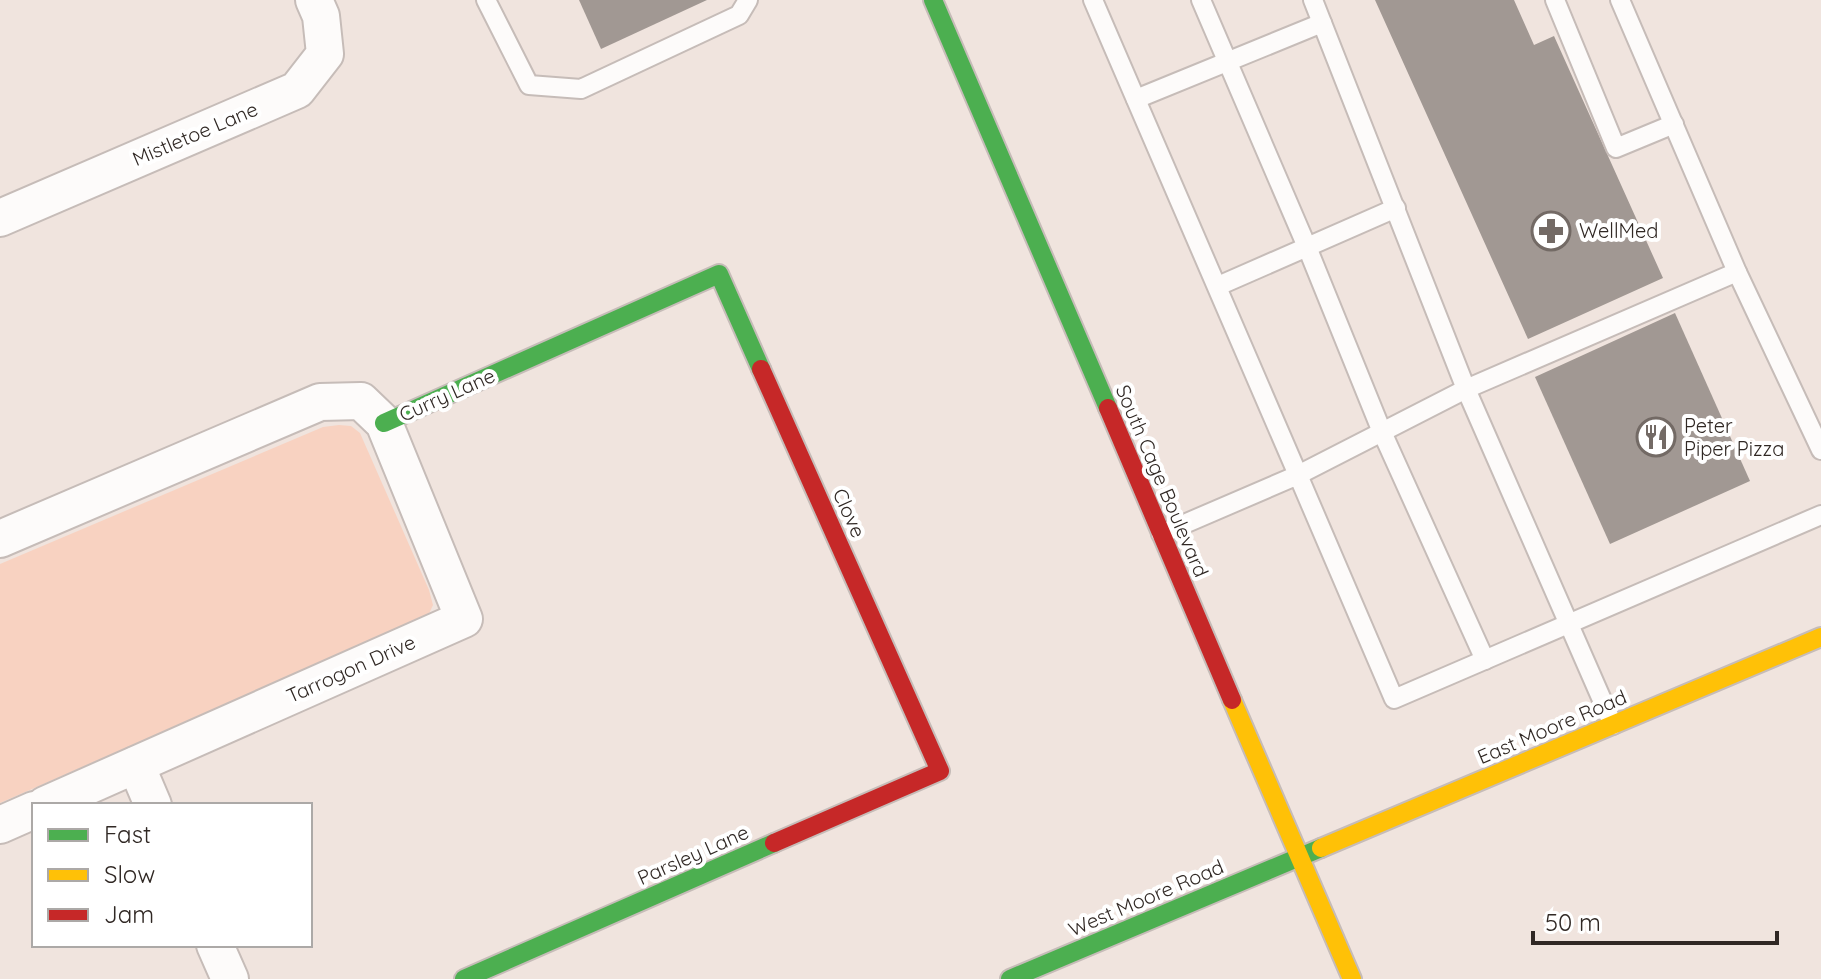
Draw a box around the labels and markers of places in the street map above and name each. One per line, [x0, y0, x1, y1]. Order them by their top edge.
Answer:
pharmacy icon: WellMed [1530, 210, 1572, 252]
place label: WellMed [1579, 218, 1658, 243]
place label: Peter Piper Pizza [1684, 413, 1784, 461]
restaurant icon: Peter Piper Pizza [1635, 416, 1677, 458]

